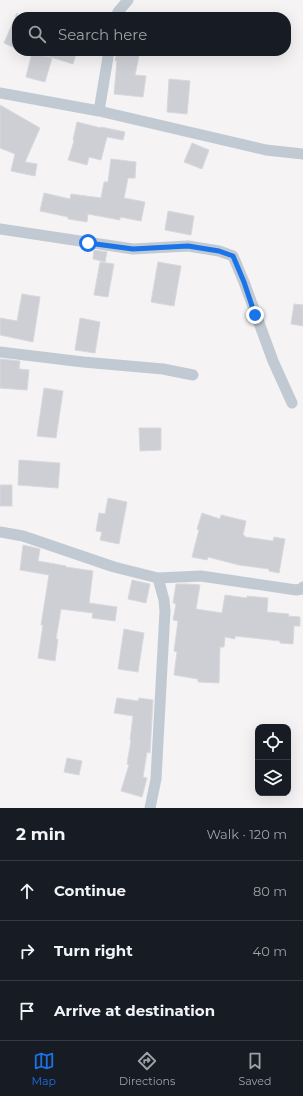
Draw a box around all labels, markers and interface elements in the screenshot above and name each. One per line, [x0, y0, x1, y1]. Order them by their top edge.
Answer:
search box [12, 12, 291, 56]
icon: search [26, 23, 48, 45]
text: Search here [58, 25, 147, 44]
route start [79, 234, 97, 252]
route end [246, 306, 264, 324]
map controls [255, 724, 291, 796]
button: locate [255, 724, 291, 760]
button: layers [255, 760, 291, 796]
text: 2 min [16, 824, 66, 844]
text: Walk · 120 m [206, 826, 287, 842]
icon: ahead [16, 880, 38, 902]
text: Continue [54, 881, 126, 900]
text: 80 m [253, 883, 287, 899]
icon: right [16, 940, 38, 962]
text: Turn right [54, 941, 133, 960]
text: 40 m [253, 943, 287, 959]
icon: arrive [16, 1000, 38, 1022]
text: Arrive at destination [54, 1001, 215, 1020]
tab: Map [32, 1050, 56, 1088]
tab: Directions [119, 1050, 175, 1088]
tab: Saved [238, 1050, 271, 1088]

